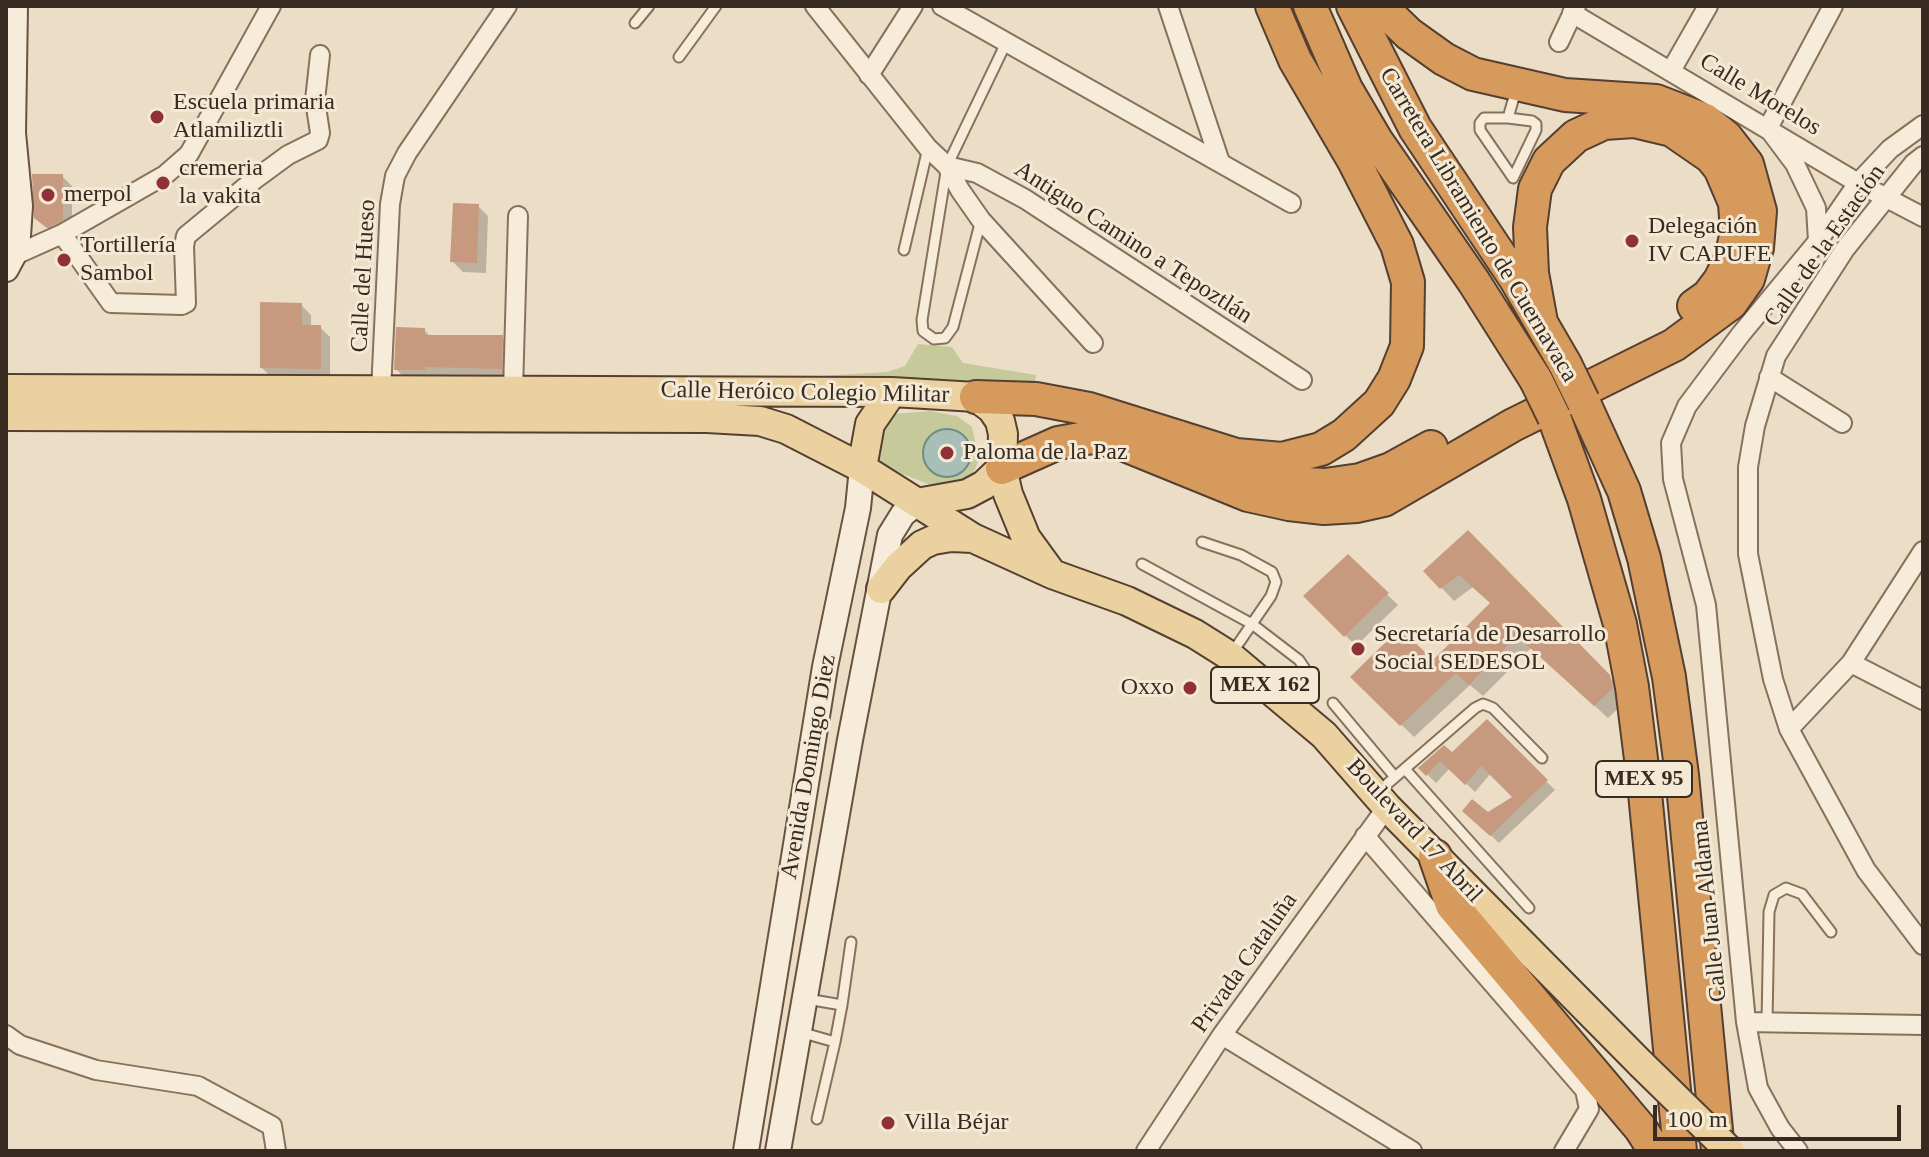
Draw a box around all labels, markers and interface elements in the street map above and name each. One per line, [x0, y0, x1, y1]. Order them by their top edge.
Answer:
street label: Calle Morelos [1694, 47, 1826, 143]
street label: Carretera Libramiento de Cuernavaca [1372, 63, 1584, 387]
place label: Escuela primaria Atlamiliztli [173, 89, 335, 145]
marker: Escuela primaria Atlamiliztli [148, 108, 166, 126]
place label: cremeria la vakita [179, 155, 263, 211]
street label: Antiguo Camino a Tepoztlán [1009, 155, 1257, 331]
street label: Calle de la Estación [1758, 159, 1892, 333]
marker: cremeria la vakita [154, 174, 172, 192]
place label: merpol [64, 181, 132, 209]
marker: merpol [39, 186, 57, 204]
street label: Calle del Hueso [346, 199, 382, 353]
place label: Delegación IV CAPUFE [1648, 213, 1771, 269]
place label: Tortillería Sambol [80, 232, 176, 288]
marker: Delegación IV CAPUFE [1623, 232, 1641, 250]
marker: Tortillería Sambol [55, 251, 73, 269]
street label: Calle Heróico Colegio Militar [660, 376, 950, 410]
place label: Paloma de la Paz [963, 439, 1128, 467]
marker: Paloma de la Paz [938, 444, 956, 462]
place label: Secretaría de Desarrollo Social SEDESOL [1374, 621, 1606, 677]
marker: Secretaría de Desarrollo Social SEDESOL [1349, 640, 1367, 658]
street label: Avenida Domingo Diez [775, 652, 843, 882]
road number: MEX 162 [1211, 667, 1319, 703]
place label: Oxxo [1121, 674, 1174, 702]
marker: Oxxo [1181, 679, 1199, 697]
street label: Boulevard 17 Abril [1340, 753, 1488, 909]
road number: MEX 95 [1596, 761, 1692, 797]
street label: Calle Juan Aldama [1686, 819, 1734, 1003]
street label: Privada Cataluña [1186, 887, 1304, 1039]
scale bar [1657, 1089, 1905, 1139]
text: 100 m [1667, 1106, 1728, 1132]
place label: Villa Béjar [904, 1109, 1009, 1137]
marker: Villa Béjar [879, 1114, 897, 1132]

